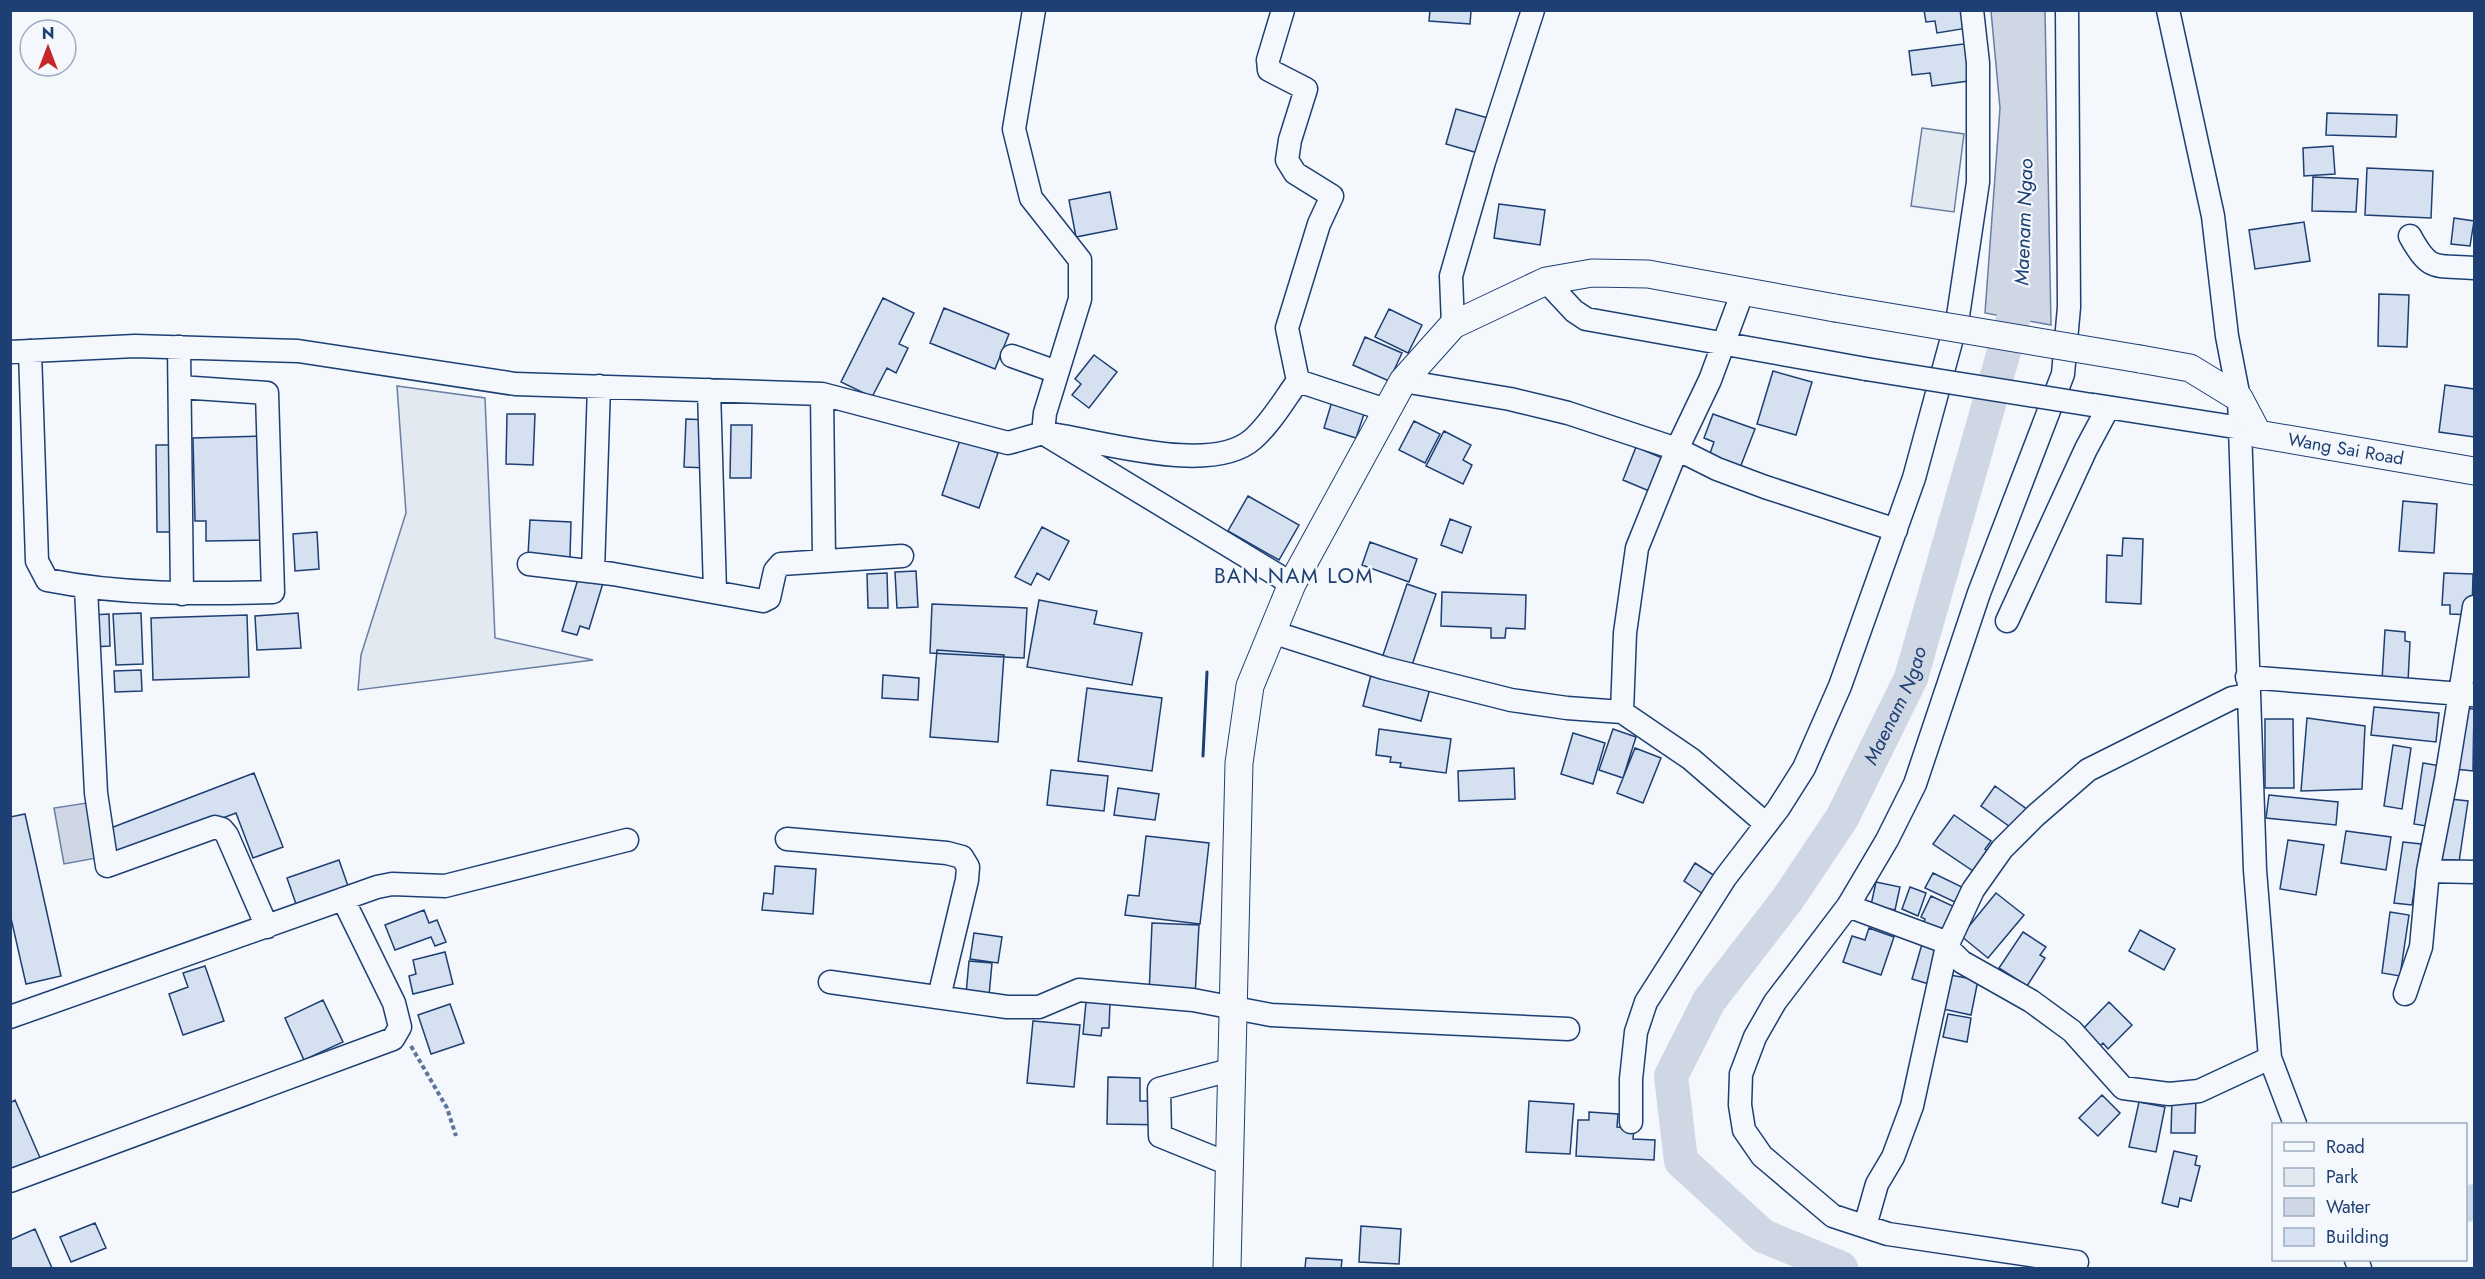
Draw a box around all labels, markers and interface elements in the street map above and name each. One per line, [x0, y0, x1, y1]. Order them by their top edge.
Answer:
north arrow [18, 18, 78, 78]
text: N [42, 22, 54, 45]
water label: Maenam Ngao [2007, 158, 2041, 286]
street label: Wang Sai Road [2286, 426, 2406, 472]
district label: BAN NAM LOM [1214, 561, 1374, 591]
water label: Maenam Ngao [1856, 643, 1934, 770]
legend [2272, 1123, 2467, 1261]
text: Road [2326, 1134, 2365, 1160]
text: Park [2326, 1164, 2358, 1190]
text: Water [2326, 1194, 2371, 1220]
text: Building [2326, 1224, 2389, 1250]

